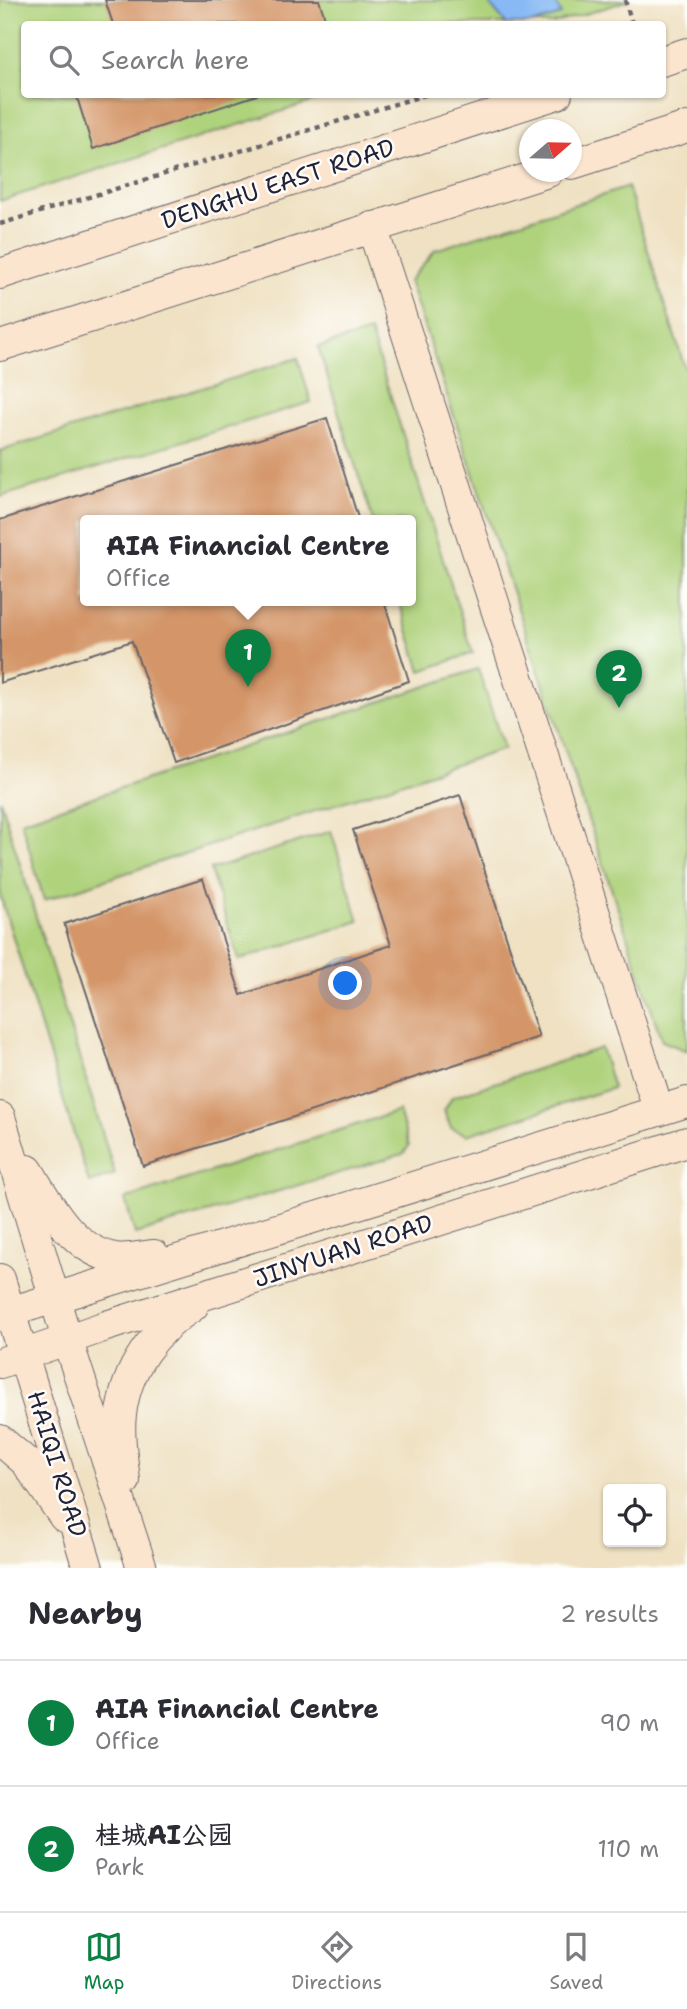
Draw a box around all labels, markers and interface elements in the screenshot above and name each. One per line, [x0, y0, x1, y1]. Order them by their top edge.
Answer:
search box [21, 21, 666, 98]
icon: search [45, 41, 83, 79]
text: Search here [101, 42, 250, 77]
north arrow [519, 119, 582, 182]
street label: DENGHU EAST ROAD [157, 131, 399, 237]
popup [80, 515, 416, 606]
text: AIA Financial Centre [106, 528, 390, 563]
text: Office [106, 563, 171, 593]
pin: 1 [225, 629, 271, 687]
pin: 2 [596, 650, 642, 708]
your location [328, 966, 362, 1000]
street label: JINYUAN ROAD [249, 1207, 437, 1295]
street label: HAIQI ROAD [20, 1387, 94, 1541]
map controls [603, 1484, 666, 1547]
button: locate [603, 1484, 666, 1547]
text: Nearby [28, 1593, 143, 1634]
text: 2 results [560, 1599, 659, 1629]
text: AIA Financial Centre [95, 1691, 379, 1726]
text: 1 [46, 1708, 56, 1738]
text: 90 m [599, 1708, 659, 1738]
text: Office [95, 1726, 160, 1756]
text: 桂城AI公园 [95, 1817, 233, 1852]
text: 2 [43, 1834, 59, 1864]
text: 110 m [597, 1834, 659, 1864]
text: Park [95, 1852, 144, 1882]
tab: Map [84, 1928, 124, 1995]
tab: Directions [292, 1928, 382, 1995]
tab: Saved [549, 1928, 603, 1995]

